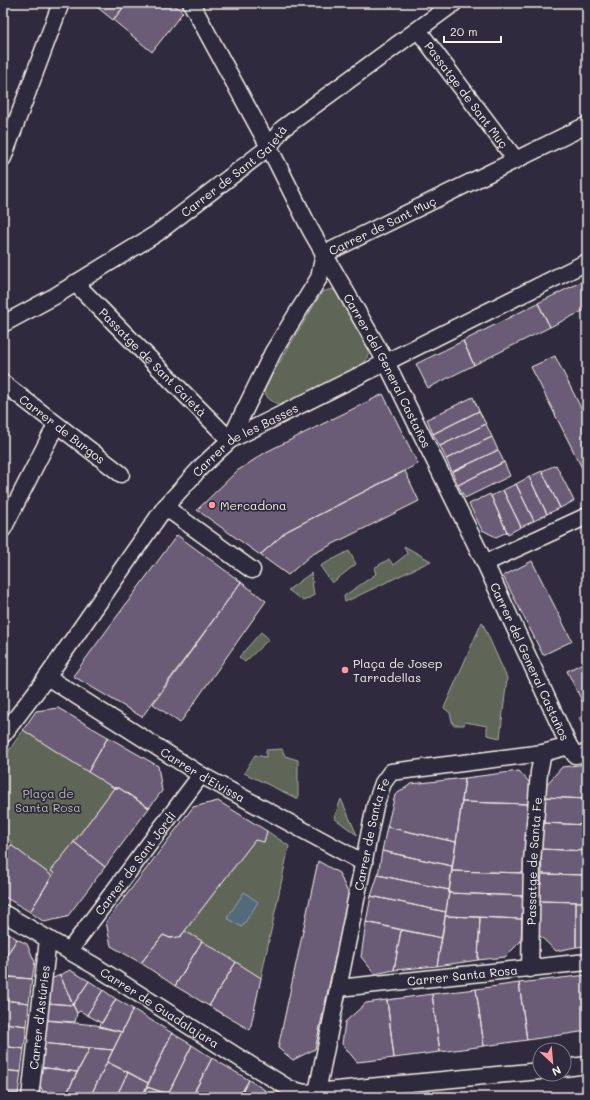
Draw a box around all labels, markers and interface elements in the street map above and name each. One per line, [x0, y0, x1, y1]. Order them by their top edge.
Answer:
scale bar [444, 18, 501, 44]
text: 20 m [450, 23, 478, 39]
street label: Passatge de Sant Muç [421, 38, 512, 151]
street label: Carrer de Sant Gaietà [177, 122, 290, 220]
street label: Carrer de Sant Muç [326, 192, 438, 259]
street label: Carrer del General Castaños [340, 290, 435, 451]
street label: Passatge de Sant Gaietà [96, 304, 210, 420]
street label: Carrer de Burgos [16, 391, 109, 467]
street label: Carrer de les Basses [189, 399, 301, 480]
place label: Mercadona [220, 497, 286, 513]
marker: Mercadona [207, 500, 217, 510]
street label: Carrer del General Castaños [487, 580, 573, 743]
place label: Plaça de Josep Tarradellas [353, 655, 442, 685]
marker: Plaça de Josep Tarradellas [340, 665, 350, 675]
street label: Carrer d'Eivissa [158, 743, 248, 805]
street label: Carrer de Santa Fe [350, 774, 393, 892]
park label: Plaça de Santa Rosa [15, 785, 81, 815]
street label: Passatge de Santa Fe [523, 797, 545, 925]
street label: Carrer de Sant Jordi [91, 808, 179, 918]
street label: Carrer Santa Rosa [406, 961, 518, 989]
street label: Carrer de Guadalajara [97, 963, 222, 1051]
street label: Carrer d'Astúries [25, 964, 53, 1070]
north arrow [532, 1042, 572, 1082]
text: N [550, 1063, 564, 1080]

